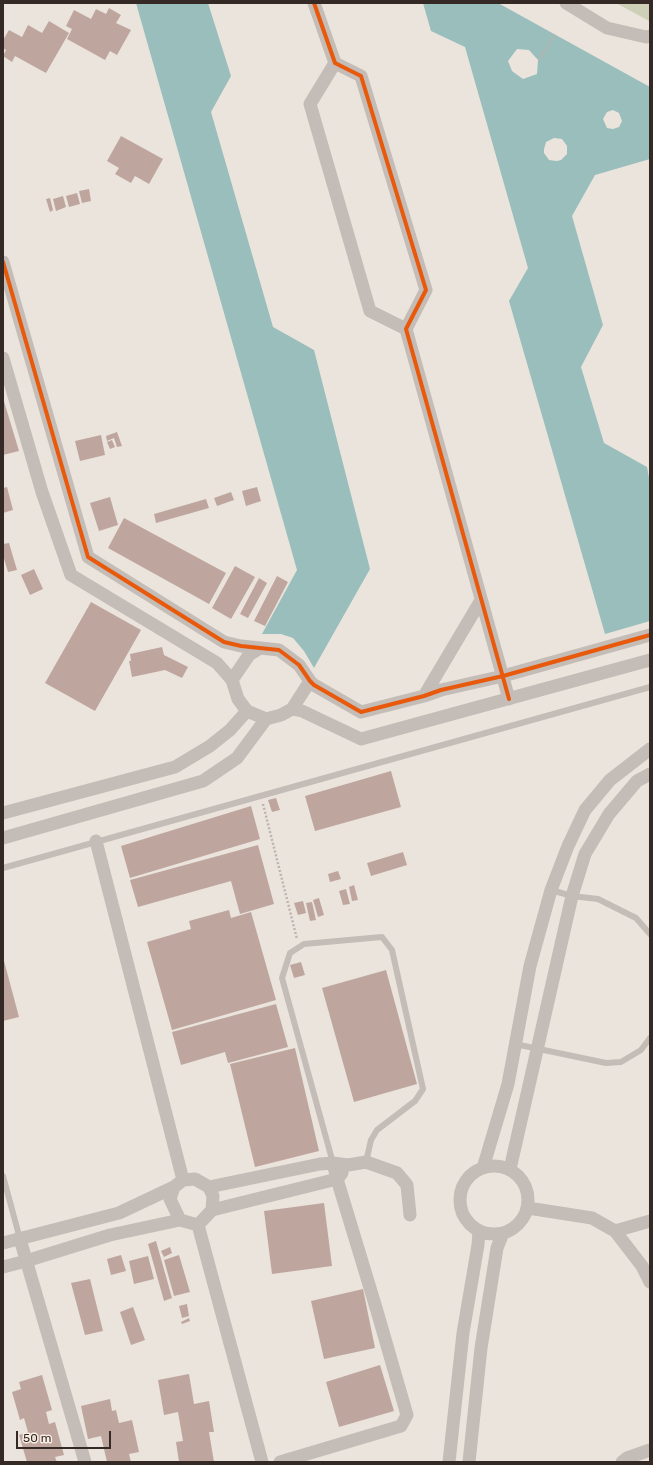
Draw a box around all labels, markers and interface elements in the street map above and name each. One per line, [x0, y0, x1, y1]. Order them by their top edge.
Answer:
scale bar [18, 1423, 113, 1449]
text: 50 m [23, 1431, 51, 1445]

